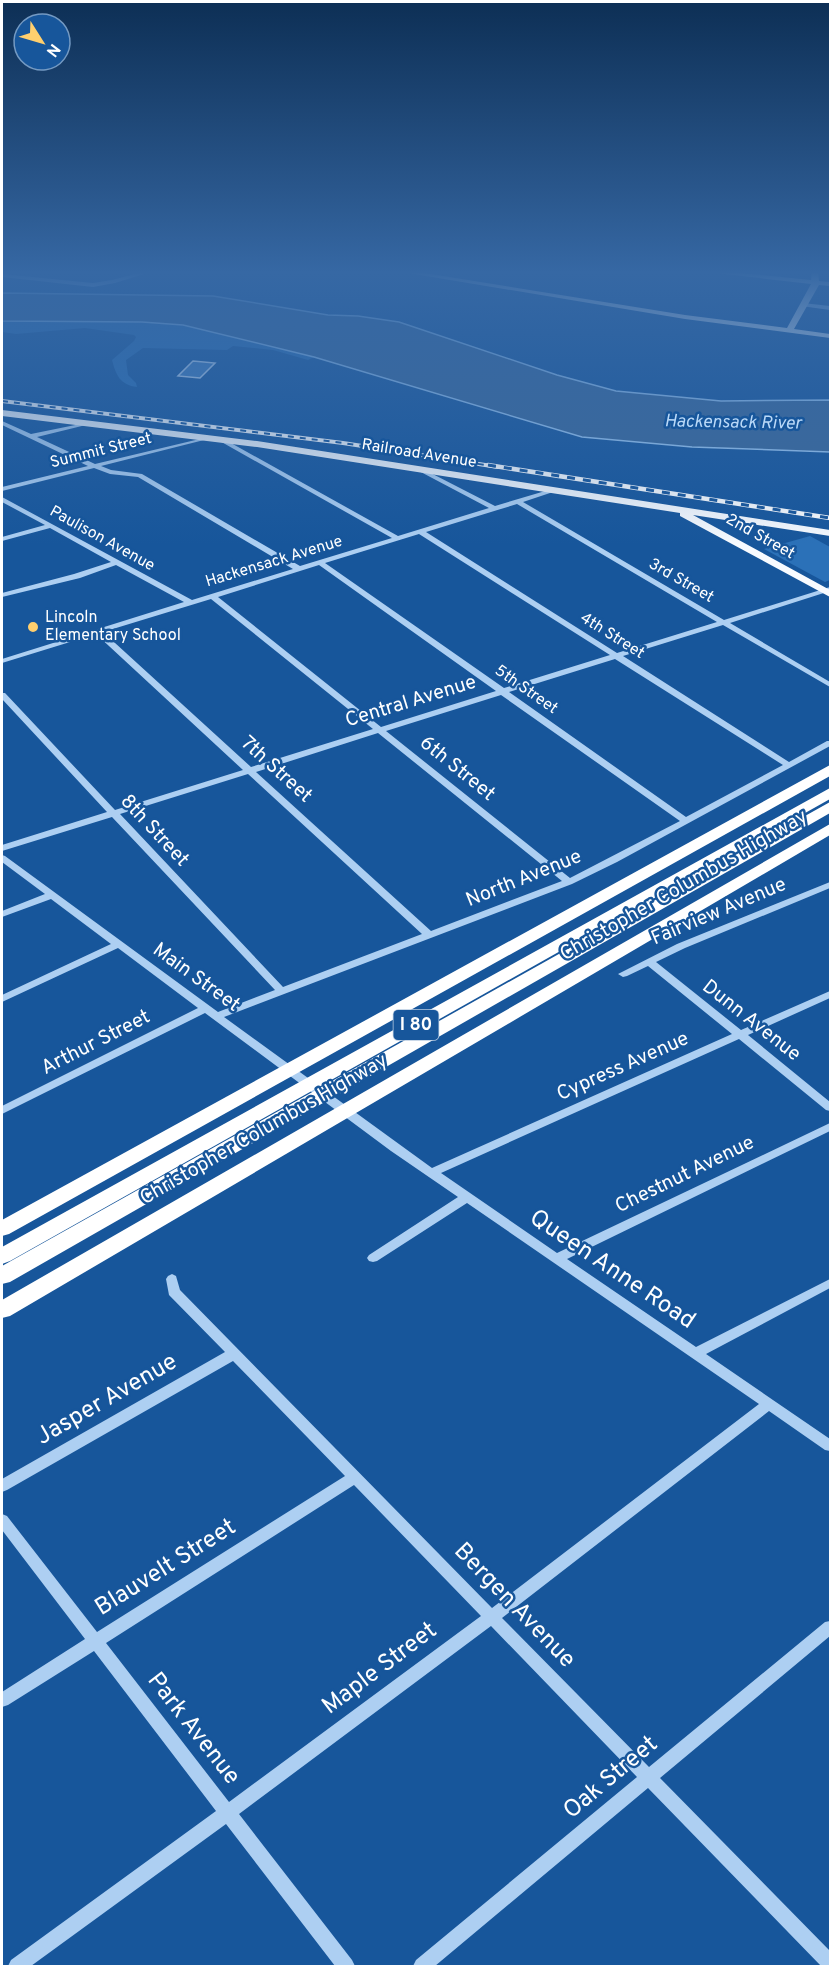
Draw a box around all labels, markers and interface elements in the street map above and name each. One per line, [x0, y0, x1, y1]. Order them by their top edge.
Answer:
north arrow [12, 12, 72, 72]
text: N [41, 39, 64, 60]
water label: Hackensack River [664, 410, 804, 436]
street label: Summit Street [48, 429, 154, 473]
street label: Railroad Avenue [360, 435, 478, 473]
street label: Paulison Avenue [46, 502, 158, 576]
street label: 2nd Street [722, 510, 798, 564]
street label: Hackensack Avenue [203, 532, 345, 592]
street label: 3rd Street [645, 554, 717, 608]
place label: Lincoln Elementary School [45, 608, 181, 646]
street label: 4th Street [576, 608, 648, 664]
marker: Lincoln Elementary School [26, 620, 40, 634]
street label: 5th Street [491, 661, 561, 719]
street label: Central Avenue [342, 670, 480, 734]
street label: 7th Street [235, 731, 317, 809]
street label: 6th Street [414, 731, 500, 807]
street label: 8th Street [114, 789, 194, 873]
street label: Christopher Columbus Highway [555, 804, 813, 968]
street label: North Avenue [462, 844, 586, 914]
street label: Fairview Avenue [648, 872, 790, 952]
street label: Main Street [147, 937, 245, 1019]
street label: Dunn Avenue [696, 974, 806, 1068]
street label: Arthur Street [37, 1004, 155, 1082]
road number: I 80 [394, 1010, 438, 1040]
street label: Cypress Avenue [553, 1026, 693, 1108]
street label: Christopher Columbus Highway [135, 1048, 393, 1212]
street label: Chestnut Avenue [611, 1130, 759, 1220]
street label: Queen Anne Road [523, 1203, 701, 1337]
street label: Jasper Avenue [31, 1347, 183, 1453]
street label: Blauvelt Street [90, 1513, 242, 1623]
street label: Bergen Avenue [447, 1537, 581, 1675]
street label: Maple Street [317, 1616, 443, 1722]
street label: Park Avenue [140, 1667, 246, 1791]
street label: Oak Street [558, 1730, 664, 1826]

